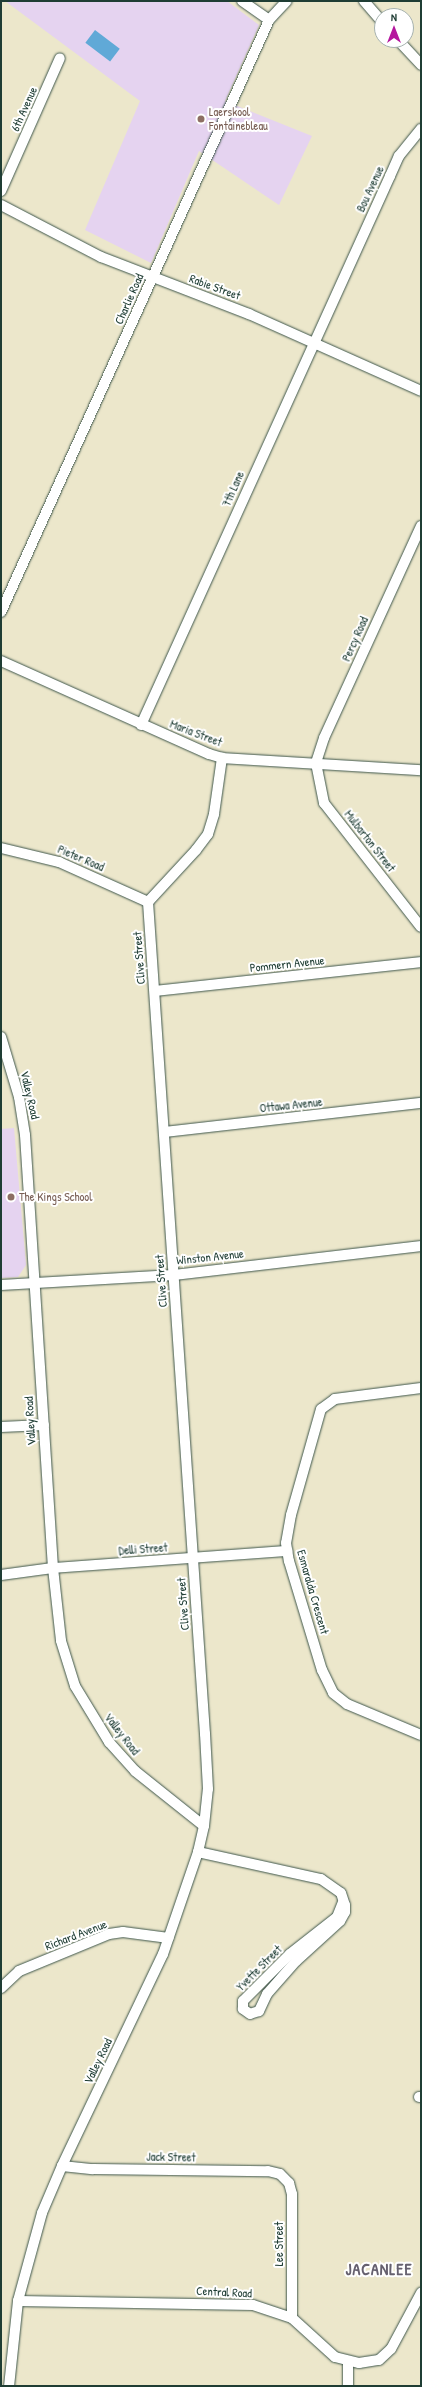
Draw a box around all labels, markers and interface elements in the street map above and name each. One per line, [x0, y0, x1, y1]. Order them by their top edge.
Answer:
north arrow [374, 8, 414, 48]
text: N [391, 10, 397, 24]
street label: 6th Avenue [8, 85, 40, 133]
place label: Laerskool Fontainebleau [209, 105, 268, 133]
marker: Laerskool Fontainebleau [196, 114, 206, 124]
street label: Bou Avenue [353, 164, 387, 214]
street label: Charlie Road [111, 271, 147, 327]
street label: Rabie Street [188, 271, 242, 303]
street label: 7th Lane [219, 469, 247, 509]
street label: Percy Road [339, 614, 371, 664]
street label: Maria Street [168, 717, 224, 749]
street label: Mulbarton Street [341, 807, 399, 875]
street label: Pieter Road [56, 842, 106, 874]
street label: Clive Street [130, 931, 148, 985]
street label: Pommern Avenue [249, 953, 325, 975]
street label: Valley Road [17, 1070, 43, 1120]
street label: Ottawa Avenue [259, 1095, 323, 1115]
place label: The Kings School [19, 1190, 92, 1204]
marker: The Kings School [6, 1192, 16, 1202]
street label: Winston Avenue [176, 1246, 244, 1268]
street label: Clive Street [152, 1254, 170, 1308]
street label: Valley Road [22, 1396, 38, 1446]
street label: Delli Street [118, 1540, 168, 1558]
street label: Esmaralda Crescent [294, 1548, 332, 1636]
street label: Clive Street [174, 1577, 192, 1631]
street label: Valley Road [101, 1710, 143, 1758]
street label: Richard Avenue [43, 1917, 109, 1953]
street label: Yvette Street [233, 1942, 285, 1994]
street label: Valley Road [81, 2036, 115, 2086]
street label: Jack Street [146, 2149, 196, 2165]
street label: Lee Street [272, 2222, 286, 2266]
district label: JACANLEE [346, 2259, 412, 2279]
street label: Central Road [196, 2283, 252, 2301]

